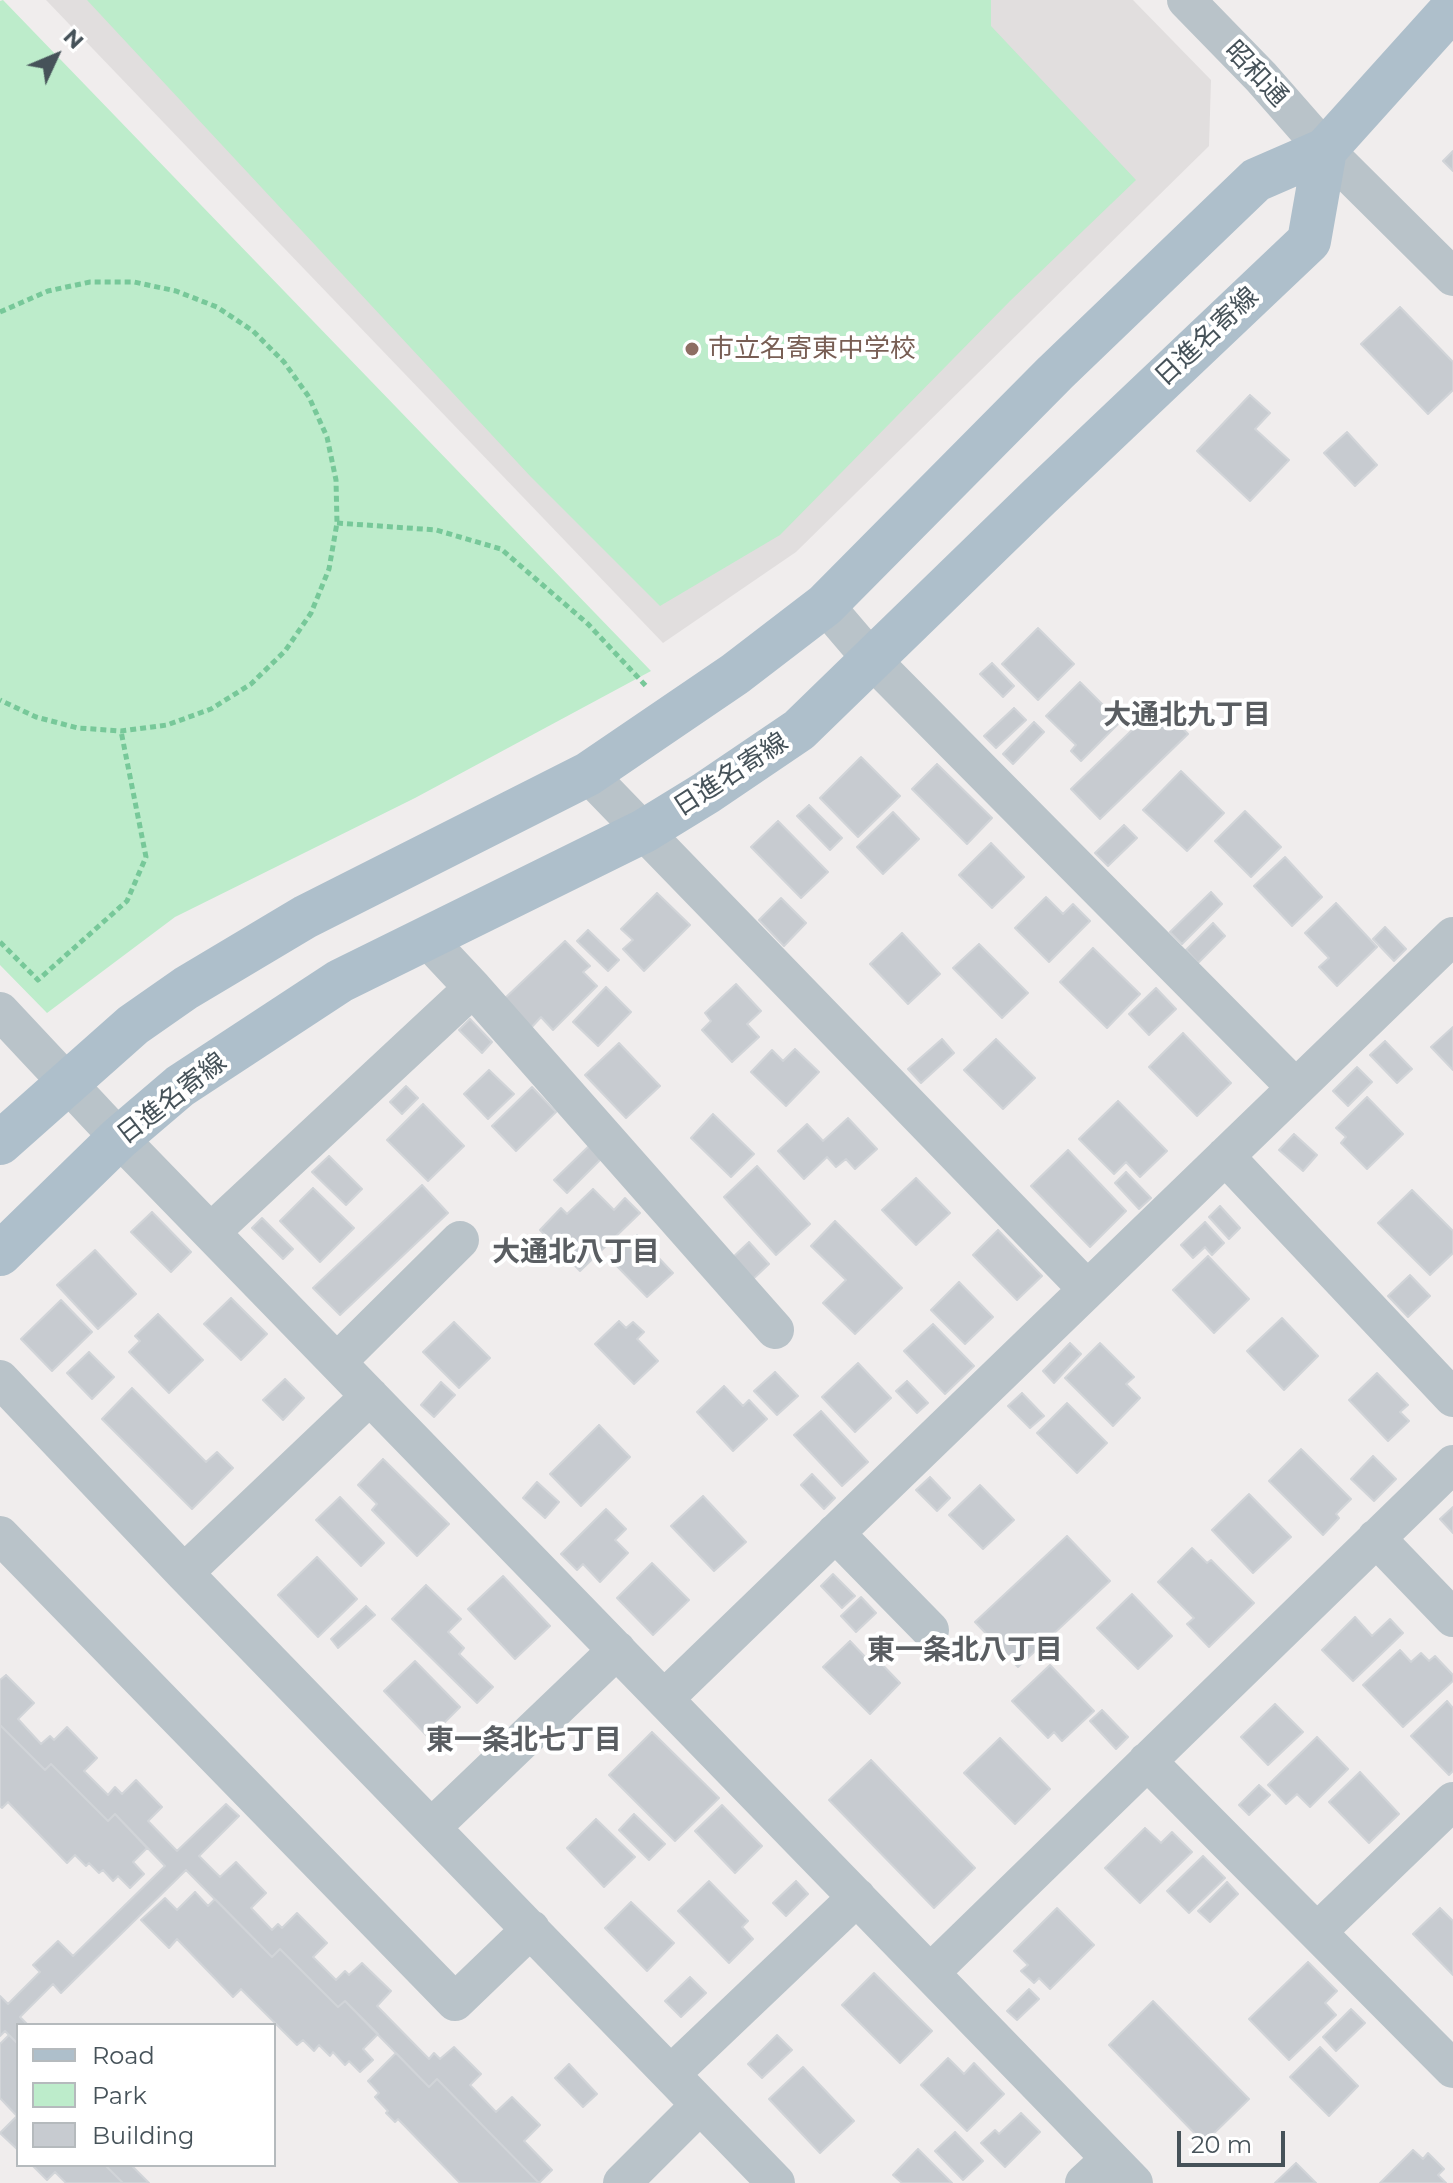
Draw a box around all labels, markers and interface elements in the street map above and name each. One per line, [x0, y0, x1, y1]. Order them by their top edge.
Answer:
north arrow [16, 16, 96, 96]
text: N [58, 23, 90, 55]
street label: 昭和通 [1218, 35, 1294, 113]
street label: 日進名寄線 [1149, 281, 1265, 393]
place label: 市立名寄東中学校 [708, 333, 916, 365]
marker: 市立名寄東中学校 [683, 340, 701, 358]
district label: 大通北九丁目 [1103, 699, 1271, 733]
street label: 日進名寄線 [668, 727, 794, 823]
street label: 日進名寄線 [111, 1047, 233, 1151]
district label: 大通北八丁目 [492, 1236, 660, 1270]
district label: 東一条北八丁目 [867, 1634, 1063, 1668]
district label: 東一条北七丁目 [426, 1724, 622, 1758]
legend [16, 2023, 276, 2167]
text: Road [92, 2041, 155, 2070]
text: Park [92, 2081, 147, 2110]
scale bar [1181, 2115, 1289, 2165]
text: Building [92, 2121, 195, 2150]
text: 20 m [1191, 2130, 1252, 2159]

